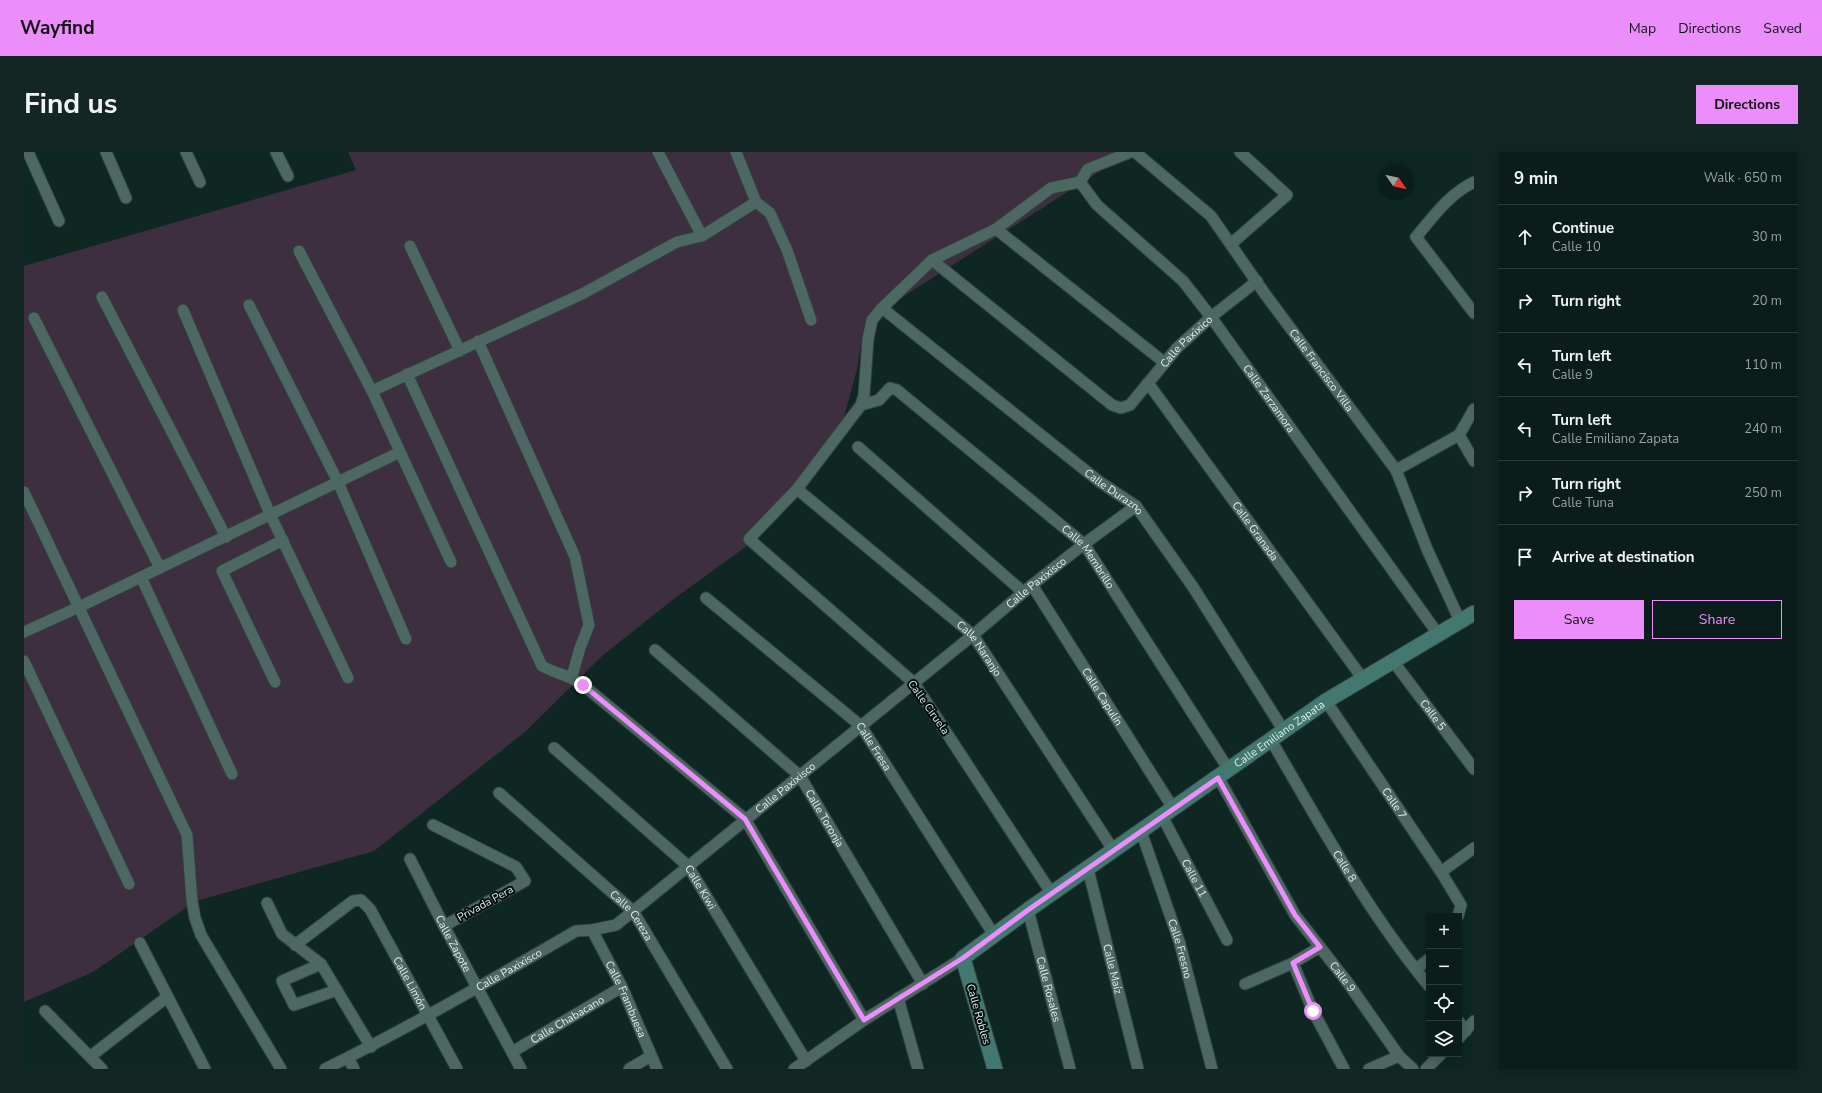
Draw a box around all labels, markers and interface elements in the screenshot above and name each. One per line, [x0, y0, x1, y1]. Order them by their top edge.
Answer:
text: Wayfind [20, 15, 95, 41]
text: Map [1629, 19, 1656, 38]
text: Directions [1678, 19, 1741, 38]
text: Saved [1763, 19, 1802, 38]
text: Find us [24, 85, 118, 123]
button: Directions [1696, 85, 1798, 124]
north arrow [1378, 164, 1414, 200]
text: 9 min [1514, 167, 1558, 190]
text: Walk · 650 m [1704, 169, 1782, 187]
text: Continue [1552, 218, 1614, 238]
icon: ahead [1514, 226, 1536, 248]
text: 30 m [1752, 228, 1782, 246]
text: Calle 10 [1552, 238, 1601, 256]
icon: right [1514, 290, 1536, 312]
text: Turn right [1552, 291, 1621, 311]
text: 20 m [1752, 292, 1782, 310]
street label: Calle Paxixico [1157, 312, 1216, 371]
street label: Calle Francisco Villa [1285, 326, 1357, 415]
text: Turn left [1552, 346, 1611, 366]
icon: left [1514, 354, 1536, 376]
text: 110 m [1744, 356, 1782, 374]
street label: Calle Zarzamora [1239, 361, 1298, 436]
text: Calle 9 [1552, 366, 1593, 384]
text: Turn left [1552, 410, 1611, 430]
icon: left [1514, 418, 1536, 440]
text: 240 m [1744, 420, 1782, 438]
text: Calle Emiliano Zapata [1552, 430, 1679, 448]
street label: Calle Durazno [1081, 465, 1147, 518]
text: Turn right [1552, 474, 1621, 494]
icon: right [1514, 482, 1536, 504]
text: 250 m [1744, 484, 1782, 502]
text: Calle Tuna [1552, 494, 1614, 512]
street label: Calle Granada [1228, 498, 1282, 564]
street label: Calle Membrillo [1058, 522, 1118, 592]
icon: arrive [1514, 546, 1536, 568]
text: Arrive at destination [1552, 547, 1695, 567]
street label: Calle Paxixisco [1003, 554, 1070, 612]
button: Save [1514, 600, 1644, 639]
button: Share [1652, 600, 1782, 639]
street label: Calle Naranjo [953, 617, 1005, 679]
street label: Calle Capulín [1078, 665, 1126, 729]
route end [574, 676, 592, 694]
street label: Calle Ciruela [904, 677, 953, 738]
street label: Calle 5 [1416, 696, 1449, 734]
street label: Calle Emiliano Zapata [1231, 697, 1328, 771]
street label: Calle Fresa [852, 719, 895, 774]
street label: Calle Paxixisco [752, 759, 819, 817]
street label: Calle 7 [1378, 785, 1410, 822]
street label: Calle Toronja [801, 787, 848, 850]
street label: Calle 8 [1329, 847, 1360, 885]
street label: Calle 11 [1178, 856, 1210, 900]
street label: Calle Kiwi [681, 862, 719, 912]
street label: Privada Pera [454, 882, 516, 925]
street label: Calle Cereza [606, 887, 656, 944]
street label: Calle Zapote [432, 913, 474, 975]
map controls [1426, 913, 1462, 1057]
button: + [1426, 913, 1462, 949]
street label: Calle Fresno [1164, 917, 1196, 980]
street label: Calle Maíz [1099, 942, 1126, 996]
street label: Calle Paxixisco [473, 945, 545, 995]
button: − [1426, 949, 1462, 985]
street label: Calle Limón [389, 954, 430, 1013]
street label: Calle Rosales [1033, 955, 1064, 1024]
street label: Calle Frambuesa [601, 958, 650, 1040]
street label: Calle 9 [1326, 958, 1359, 995]
street label: Calle Robles [963, 982, 994, 1046]
button: locate [1426, 985, 1462, 1021]
street label: Calle Chabacano [528, 992, 607, 1048]
route start [1304, 1002, 1322, 1020]
button: layers [1426, 1021, 1462, 1057]

